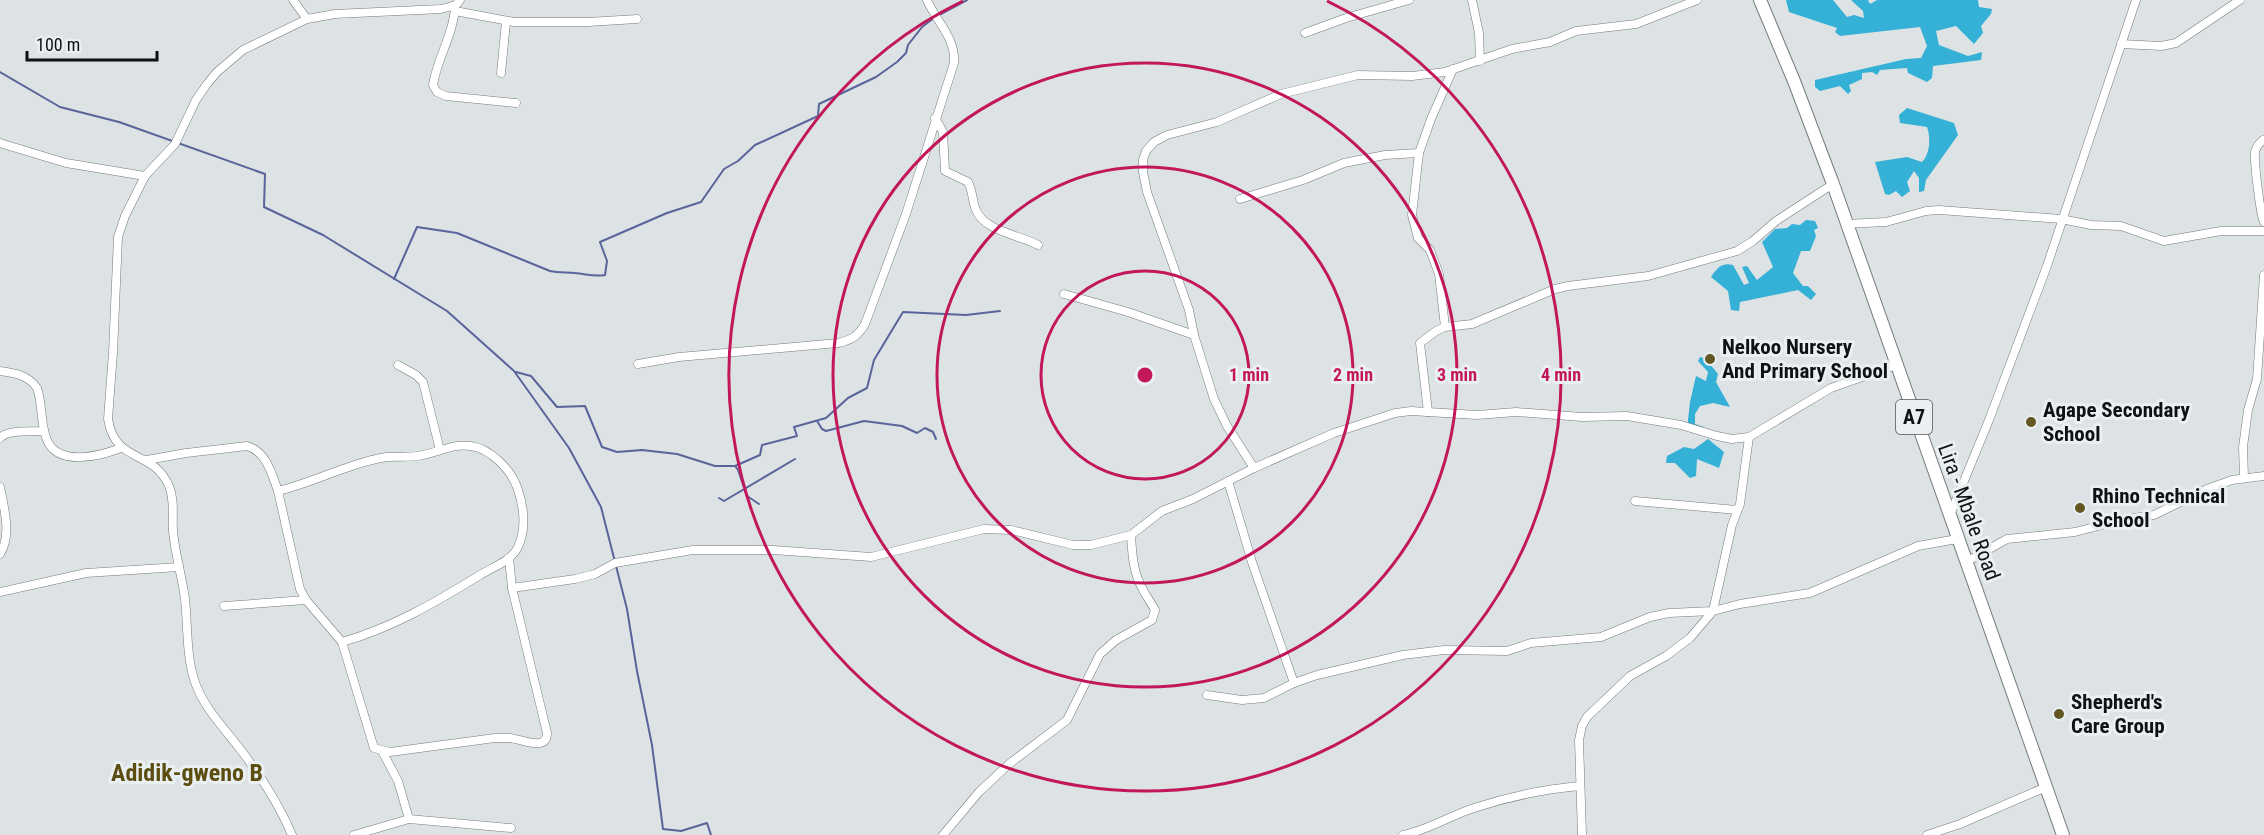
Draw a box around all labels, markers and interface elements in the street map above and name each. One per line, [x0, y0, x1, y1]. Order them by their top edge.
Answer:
scale bar [27, 24, 158, 62]
text: 100 m [36, 34, 80, 55]
place label: Nelkoo Nursery And Primary School [1722, 335, 1888, 383]
marker: Nelkoo Nursery And Primary School [1703, 352, 1717, 366]
text: 1 min [1229, 364, 1269, 385]
text: 2 min [1333, 364, 1373, 385]
text: 3 min [1437, 364, 1477, 385]
text: 4 min [1541, 364, 1581, 385]
centre of rings [1135, 365, 1155, 385]
place label: Agape Secondary School [2043, 398, 2191, 446]
road number: A7 [1896, 400, 1932, 434]
marker: Agape Secondary School [2024, 415, 2038, 429]
street label: Lira - Mbale Road [1933, 440, 2005, 584]
place label: Rhino Technical School [2092, 484, 2225, 532]
marker: Rhino Technical School [2073, 501, 2087, 515]
place label: Shepherd's Care Group [2071, 690, 2165, 738]
marker: Shepherd's Care Group [2052, 707, 2066, 721]
district label: Adidik-gweno B [111, 759, 263, 787]

